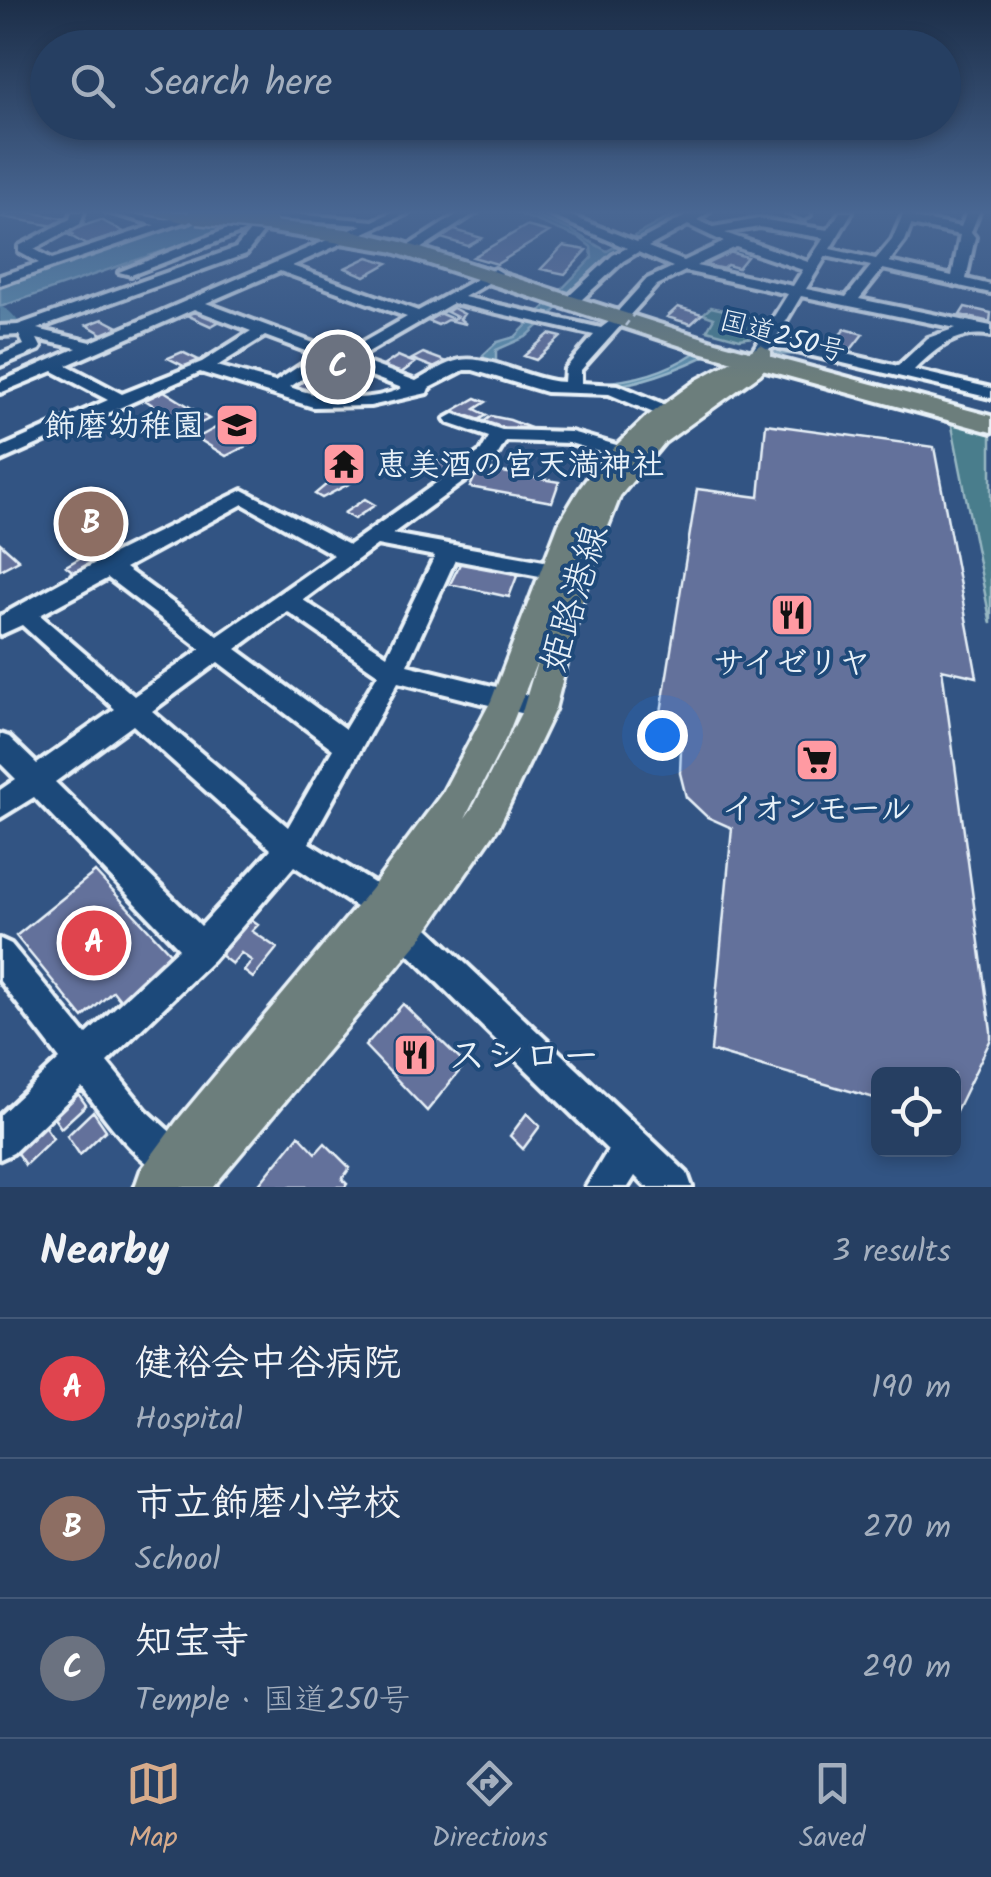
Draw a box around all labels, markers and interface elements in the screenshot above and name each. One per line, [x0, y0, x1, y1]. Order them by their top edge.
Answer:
search box [30, 30, 961, 140]
text: Search here [145, 55, 332, 115]
icon: search [65, 58, 120, 113]
street label: 国道250号 [714, 299, 851, 376]
pin: C [306, 330, 370, 404]
place label: 飾磨幼稚園 [44, 402, 204, 453]
school or university icon: 飾磨幼稚園 [214, 402, 260, 448]
temple icon: 恵美酒の宮天満神社 [321, 441, 367, 487]
place label: 恵美酒の宮天満神社 [376, 441, 664, 492]
pin: B [58, 486, 124, 562]
street label: 姫路港線 [525, 517, 627, 680]
restaurant icon: サイゼリヤ [769, 592, 815, 638]
place label: サイゼリヤ [713, 639, 871, 690]
your location [637, 710, 688, 761]
supermarket icon: イオンモール [794, 737, 840, 783]
place label: イオンモール [722, 785, 912, 836]
pin: A [62, 906, 126, 980]
place label: スシロー [448, 1028, 600, 1088]
restaurant icon: スシロー [392, 1032, 438, 1078]
map controls [871, 1067, 961, 1157]
button: locate [871, 1067, 961, 1157]
text: Nearby [40, 1219, 169, 1286]
text: 3 results [832, 1227, 951, 1278]
text: 健裕会中谷病院 [135, 1335, 401, 1395]
text: A [62, 1363, 83, 1414]
text: 190 m [871, 1363, 951, 1414]
text: Hospital [135, 1395, 243, 1446]
text: 市立飾磨小学校 [135, 1475, 401, 1535]
text: B [63, 1503, 82, 1554]
text: 270 m [863, 1503, 951, 1554]
text: School [135, 1535, 220, 1586]
text: 知宝寺 [135, 1613, 249, 1673]
text: C [63, 1643, 82, 1694]
text: 290 m [862, 1643, 951, 1694]
text: Temple · 国道250号 [135, 1676, 411, 1727]
tab: Map [126, 1756, 181, 1861]
tab: Directions [432, 1756, 548, 1861]
tab: Saved [799, 1756, 865, 1861]

